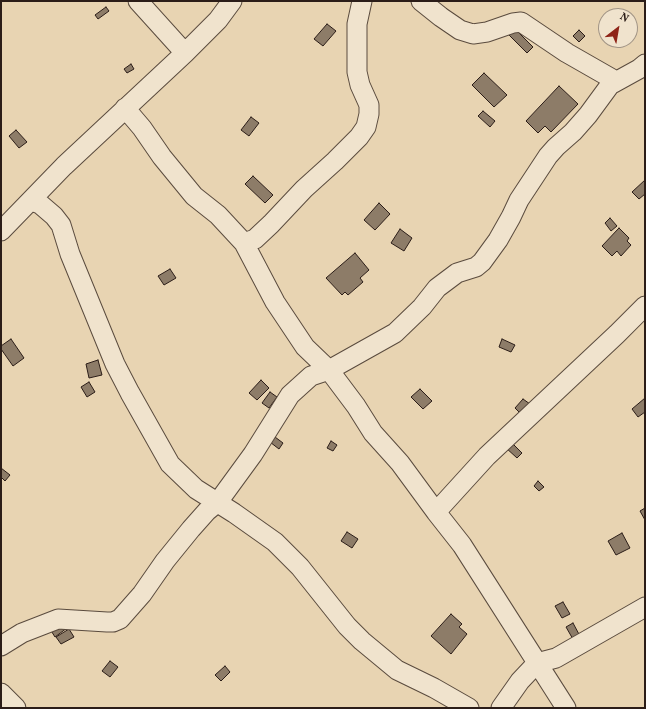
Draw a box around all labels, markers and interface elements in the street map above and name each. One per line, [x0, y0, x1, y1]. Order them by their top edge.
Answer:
north arrow [598, 8, 638, 48]
text: N [617, 10, 631, 27]

